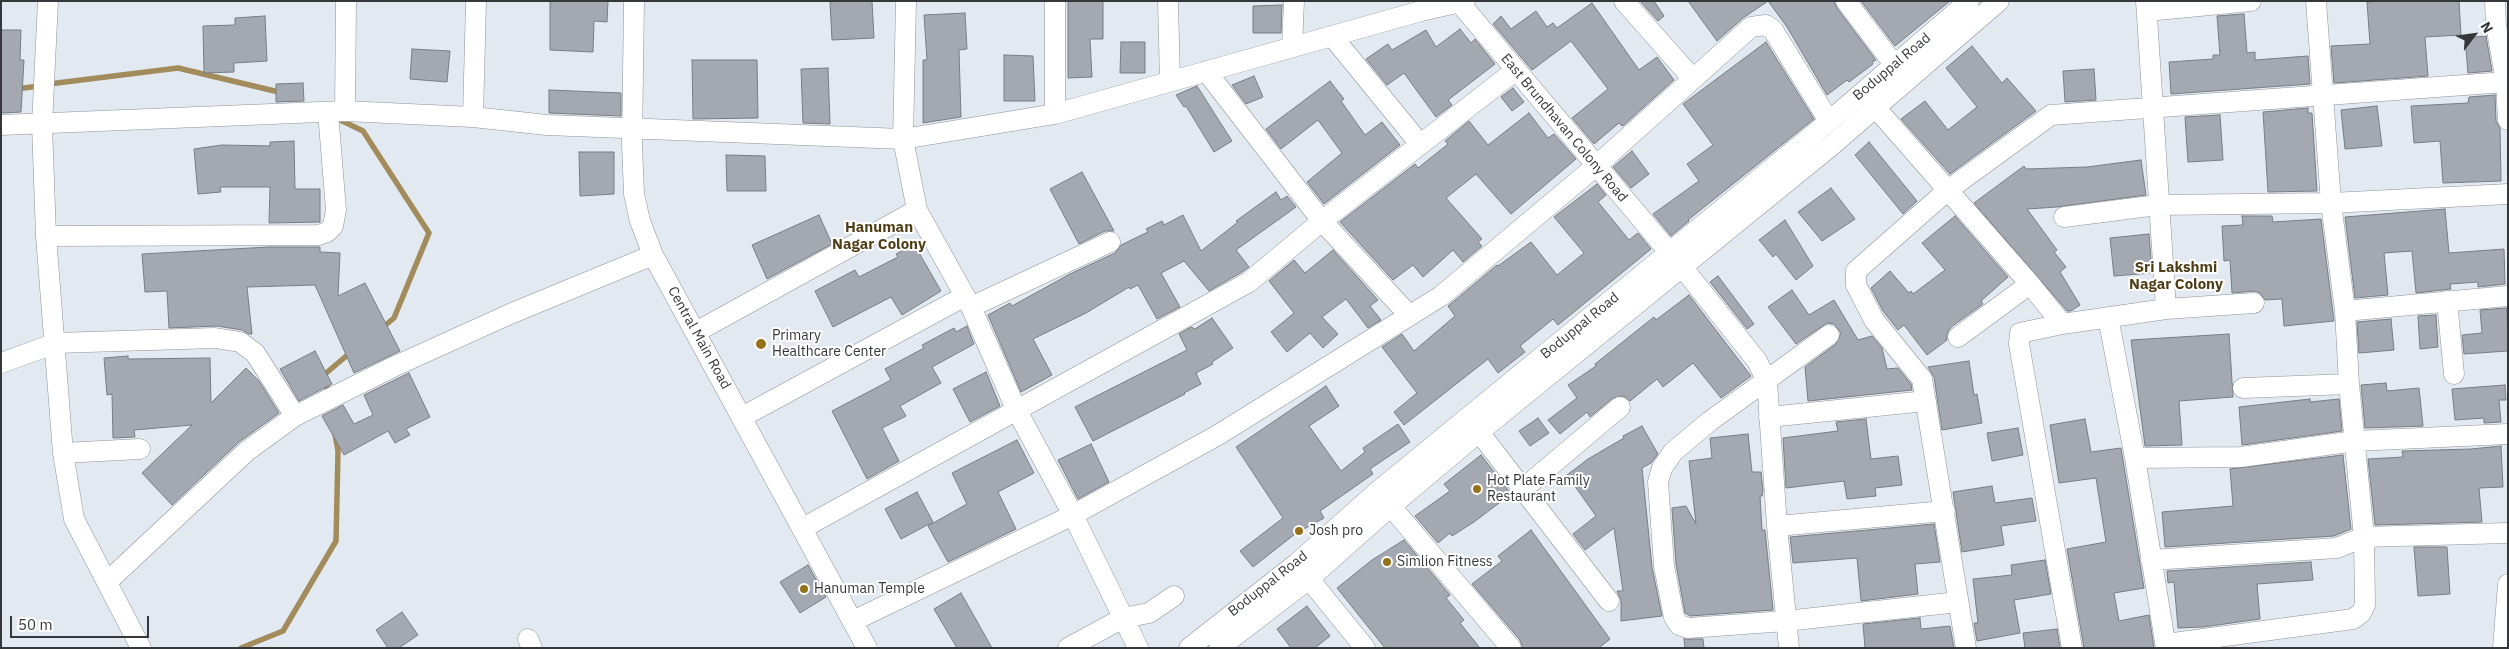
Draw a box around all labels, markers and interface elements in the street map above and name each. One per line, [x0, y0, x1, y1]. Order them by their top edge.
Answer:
north arrow [2449, 10, 2499, 60]
text: N [2477, 19, 2497, 36]
street label: Boduppal Road [1850, 30, 1934, 104]
street label: East Brundhavan Colony Road [1497, 51, 1631, 205]
district label: Hanuman Nagar Colony [832, 219, 926, 254]
district label: Sri Lakshmi Nagar Colony [2129, 259, 2223, 294]
street label: Central Main Road [664, 284, 734, 392]
street label: Boduppal Road [1537, 289, 1623, 363]
place label: Primary Healthcare Center [772, 328, 886, 361]
marker: Primary Healthcare Center [754, 337, 768, 351]
place label: Hot Plate Family Restaurant [1487, 473, 1590, 506]
marker: Hot Plate Family Restaurant [1471, 483, 1483, 495]
place label: Josh pro [1309, 523, 1363, 539]
marker: Josh pro [1293, 525, 1305, 537]
street label: Boduppal Road [1225, 548, 1311, 620]
place label: Simlion Fitness [1397, 554, 1493, 570]
marker: Simlion Fitness [1381, 556, 1393, 568]
place label: Hanuman Temple [814, 581, 925, 597]
marker: Hanuman Temple [798, 583, 810, 595]
scale bar [12, 606, 151, 638]
text: 50 m [18, 615, 53, 634]

